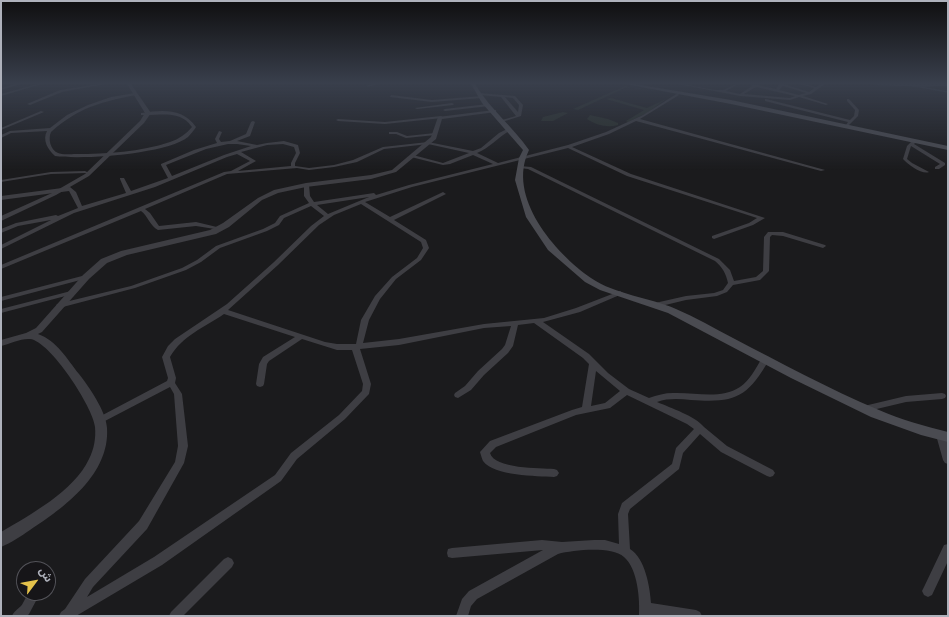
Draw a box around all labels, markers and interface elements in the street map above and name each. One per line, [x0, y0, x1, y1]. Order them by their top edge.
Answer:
north arrow [16, 561, 56, 601]
text: ش [36, 565, 55, 585]

